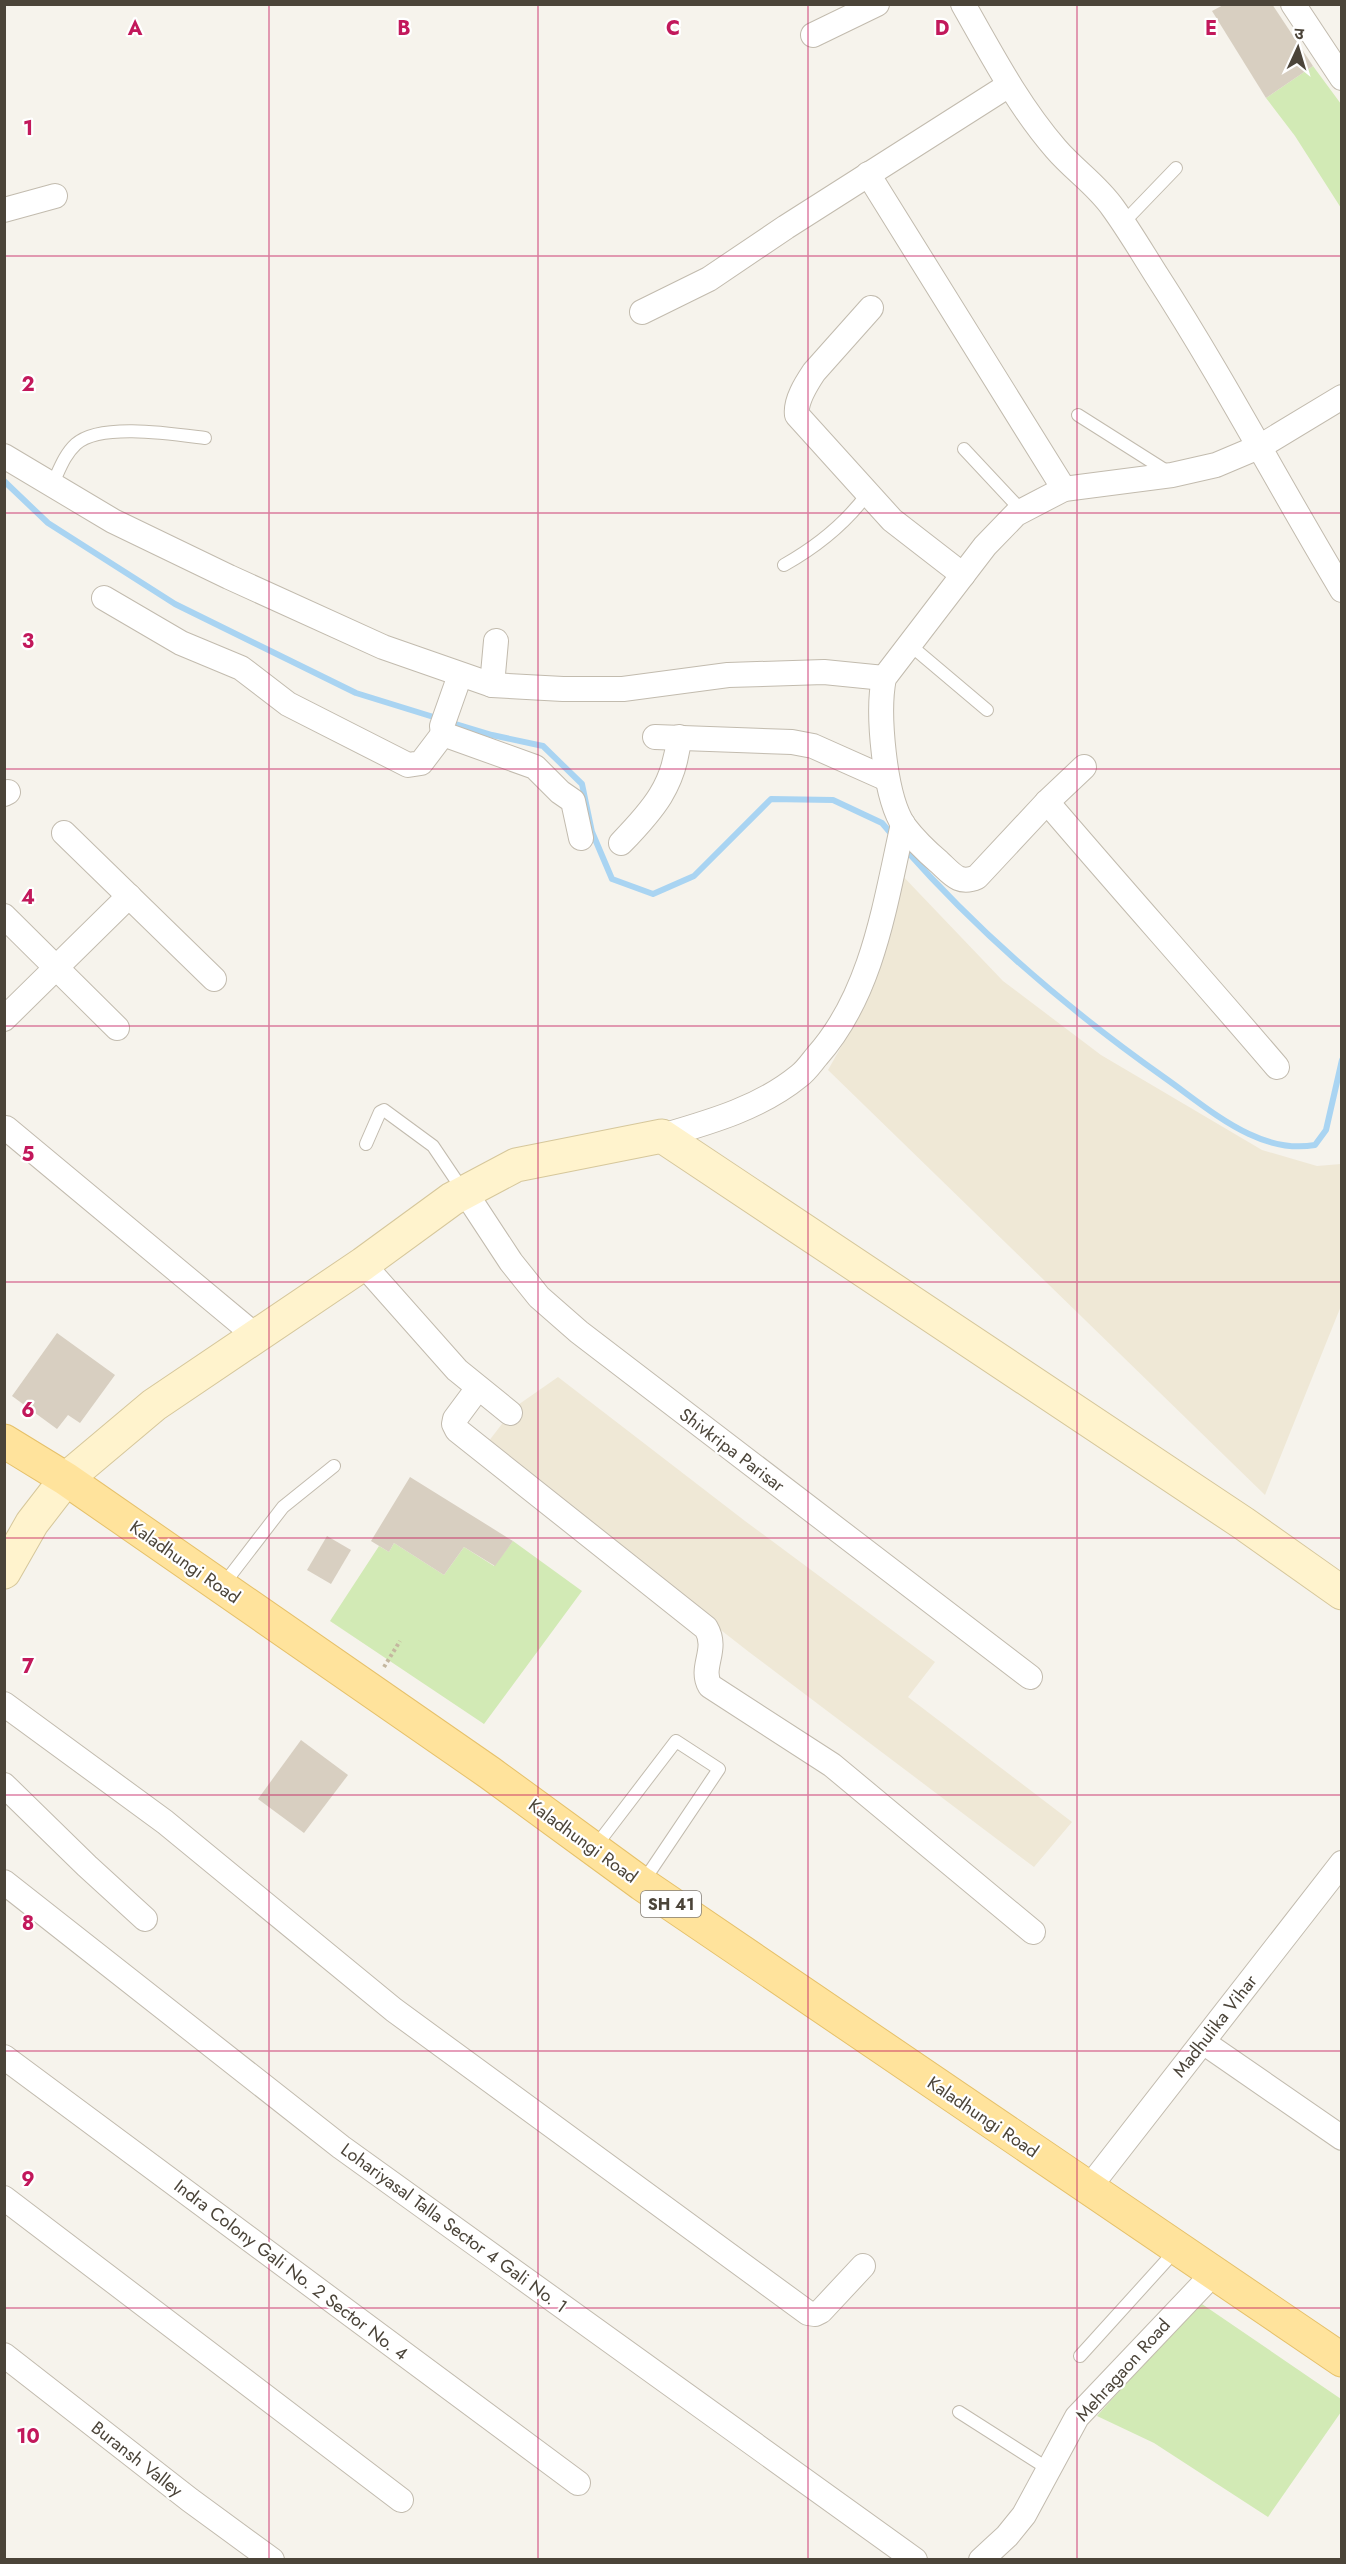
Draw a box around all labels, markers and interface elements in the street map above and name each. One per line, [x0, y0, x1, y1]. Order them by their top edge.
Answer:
text: A [127, 14, 143, 43]
text: B [397, 14, 411, 43]
text: C [666, 14, 680, 43]
text: D [935, 14, 949, 43]
text: E [1205, 14, 1217, 43]
north arrow [1268, 18, 1328, 78]
text: उ [1294, 22, 1305, 45]
text: 1 [23, 114, 33, 143]
text: 2 [21, 370, 35, 399]
text: 3 [22, 627, 34, 656]
text: 4 [21, 883, 35, 912]
text: 5 [22, 1140, 35, 1169]
text: 6 [21, 1396, 35, 1425]
street label: Shivkripa Parisar [674, 1402, 791, 1499]
street label: Kaladhungi Road [125, 1514, 245, 1610]
text: 7 [22, 1652, 35, 1681]
street label: Kaladhungi Road [523, 1792, 643, 1890]
road number: SH 41 [641, 1891, 701, 1917]
text: 8 [22, 1909, 34, 1938]
street label: Madhulika Vihar [1167, 1968, 1264, 2083]
street label: Kaladhungi Road [922, 2070, 1044, 2164]
street label: Lohariyasal Talla Sector 4 Gali No. 1 [335, 2137, 573, 2319]
text: 9 [21, 2165, 35, 2194]
street label: Indra Colony Gali No. 2 Sector No. 4 [169, 2173, 413, 2367]
street label: Mehragaon Road [1070, 2313, 1176, 2427]
street label: Buransh Valley [86, 2415, 188, 2503]
text: 10 [16, 2422, 40, 2451]

